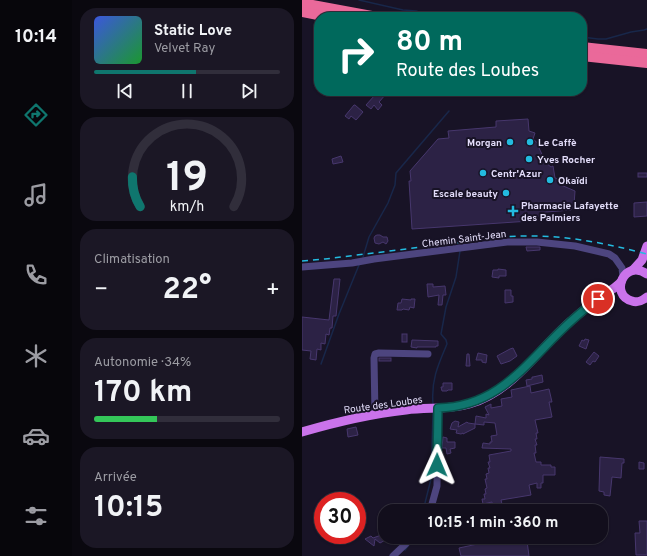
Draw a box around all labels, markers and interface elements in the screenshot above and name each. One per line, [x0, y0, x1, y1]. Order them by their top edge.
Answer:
text: Static Love [154, 22, 232, 41]
text: 80 m [396, 25, 463, 61]
text: 10:14 [15, 26, 57, 49]
icon: right [330, 28, 382, 80]
text: Velvet Ray [154, 41, 215, 57]
text: Route des Loubes [396, 60, 539, 83]
icon: previous [114, 80, 136, 102]
icon: pause [176, 80, 198, 102]
icon: next [238, 80, 260, 102]
icon: directions [22, 101, 50, 129]
place label: Morgan [467, 137, 502, 150]
marker: Morgan [505, 137, 515, 147]
marker: Le Caffè [525, 137, 535, 147]
place label: Le Caffè [538, 137, 577, 150]
text: 19 [166, 153, 208, 206]
marker: Yves Rocher [524, 154, 534, 164]
place label: Yves Rocher [537, 154, 596, 167]
marker: Centr'Azur [478, 168, 488, 178]
place label: Centr'Azur [491, 168, 542, 181]
marker: Okaïdi [545, 175, 555, 185]
place label: Okaïdi [558, 175, 588, 188]
icon: music [22, 181, 50, 209]
place label: Escale beauty [433, 188, 498, 201]
marker: Escale beauty [501, 188, 511, 198]
text: km/h [170, 198, 204, 216]
place label: Pharmacie Lafayette des Palmiers [521, 200, 619, 225]
marker: Pharmacie Lafayette des Palmiers [508, 206, 518, 216]
street label: Chemin Saint-Jean [421, 228, 507, 251]
text: Climatisation [94, 252, 170, 268]
icon: phone [22, 261, 50, 289]
text: 22° [162, 272, 212, 309]
text: − [94, 277, 108, 304]
text: + [266, 277, 280, 304]
pin [581, 282, 615, 316]
icon: arrive [587, 288, 609, 310]
icon: climate [22, 342, 50, 370]
text: Autonomie · 34% [94, 355, 191, 371]
text: 170 km [94, 375, 192, 412]
street label: Route des Loubes [343, 393, 424, 417]
icon: car [22, 422, 50, 450]
position arrow [416, 444, 458, 486]
text: Arrivée [94, 470, 137, 486]
text: 10:15 [94, 490, 163, 527]
speed limit sign: 30 [314, 492, 366, 544]
icon: filters [22, 502, 50, 530]
text: 10:15 · 1 min · 360 m [428, 514, 558, 533]

